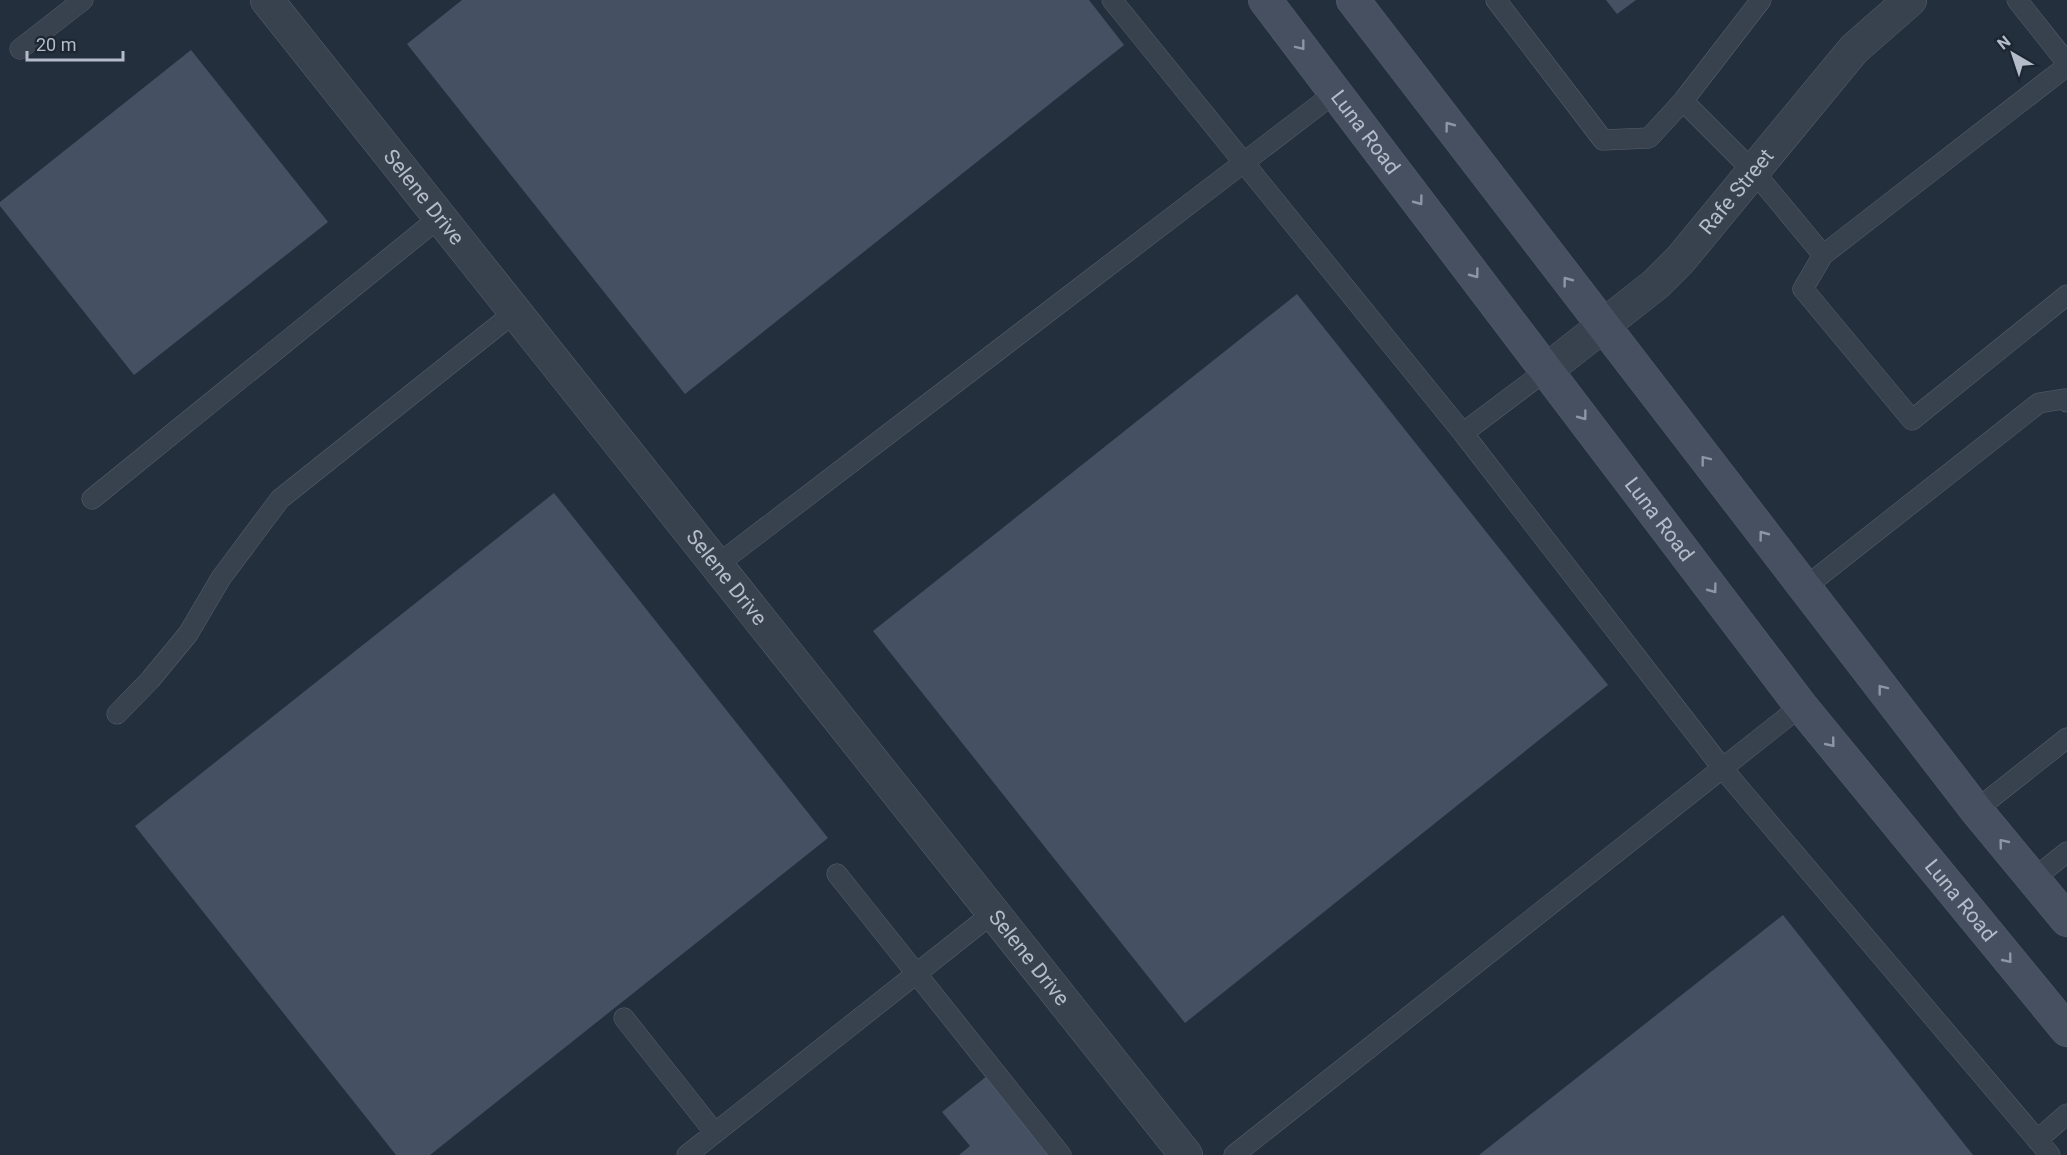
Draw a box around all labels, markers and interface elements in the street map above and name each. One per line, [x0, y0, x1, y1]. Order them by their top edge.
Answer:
scale bar [27, 24, 123, 62]
north arrow [1983, 24, 2043, 84]
text: N [1994, 32, 2014, 54]
text: 20 m [36, 34, 76, 55]
one-way arrow [1293, 40, 1304, 51]
street label: Luna Road [1326, 86, 1405, 179]
one-way arrow [1445, 121, 1456, 132]
street label: Rafe Street [1694, 144, 1779, 239]
street label: Selene Drive [379, 145, 469, 250]
one-way arrow [1412, 195, 1423, 206]
one-way arrow [1467, 267, 1478, 278]
one-way arrow [1564, 276, 1575, 287]
one-way arrow [1576, 409, 1587, 420]
one-way arrow [1702, 456, 1713, 467]
street label: Luna Road [1620, 473, 1699, 566]
street label: Selene Drive [681, 525, 772, 630]
one-way arrow [1760, 530, 1771, 541]
one-way arrow [1705, 582, 1716, 593]
one-way arrow [1879, 685, 1890, 696]
one-way arrow [1824, 736, 1835, 747]
one-way arrow [1999, 839, 2010, 850]
street label: Luna Road [1920, 855, 2001, 946]
street label: Selene Drive [984, 905, 1074, 1010]
one-way arrow [2001, 952, 2012, 963]

